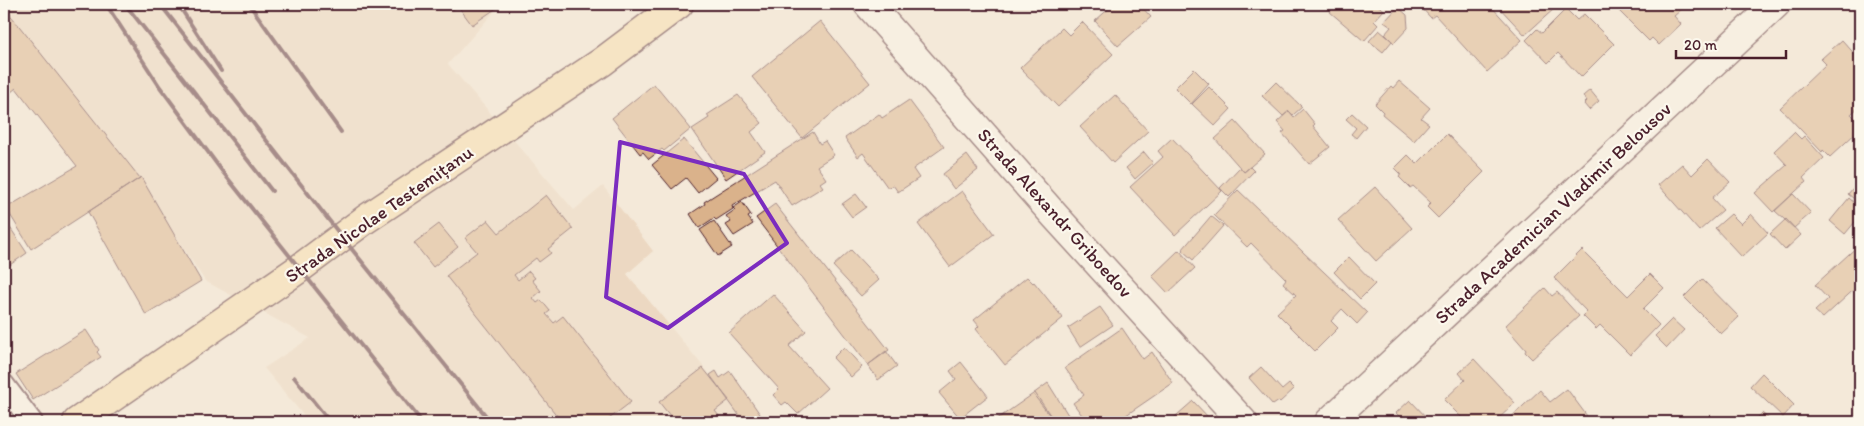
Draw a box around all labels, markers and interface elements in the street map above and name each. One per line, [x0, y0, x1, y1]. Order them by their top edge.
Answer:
scale bar [1676, 28, 1786, 60]
text: 20 m [1684, 36, 1718, 54]
street label: Strada Academician Vladimir Belousov [1430, 97, 1676, 329]
street label: Strada Alexandr Griboedov [973, 124, 1137, 303]
street label: Strada Nicolae Testemițanu [281, 140, 477, 288]

